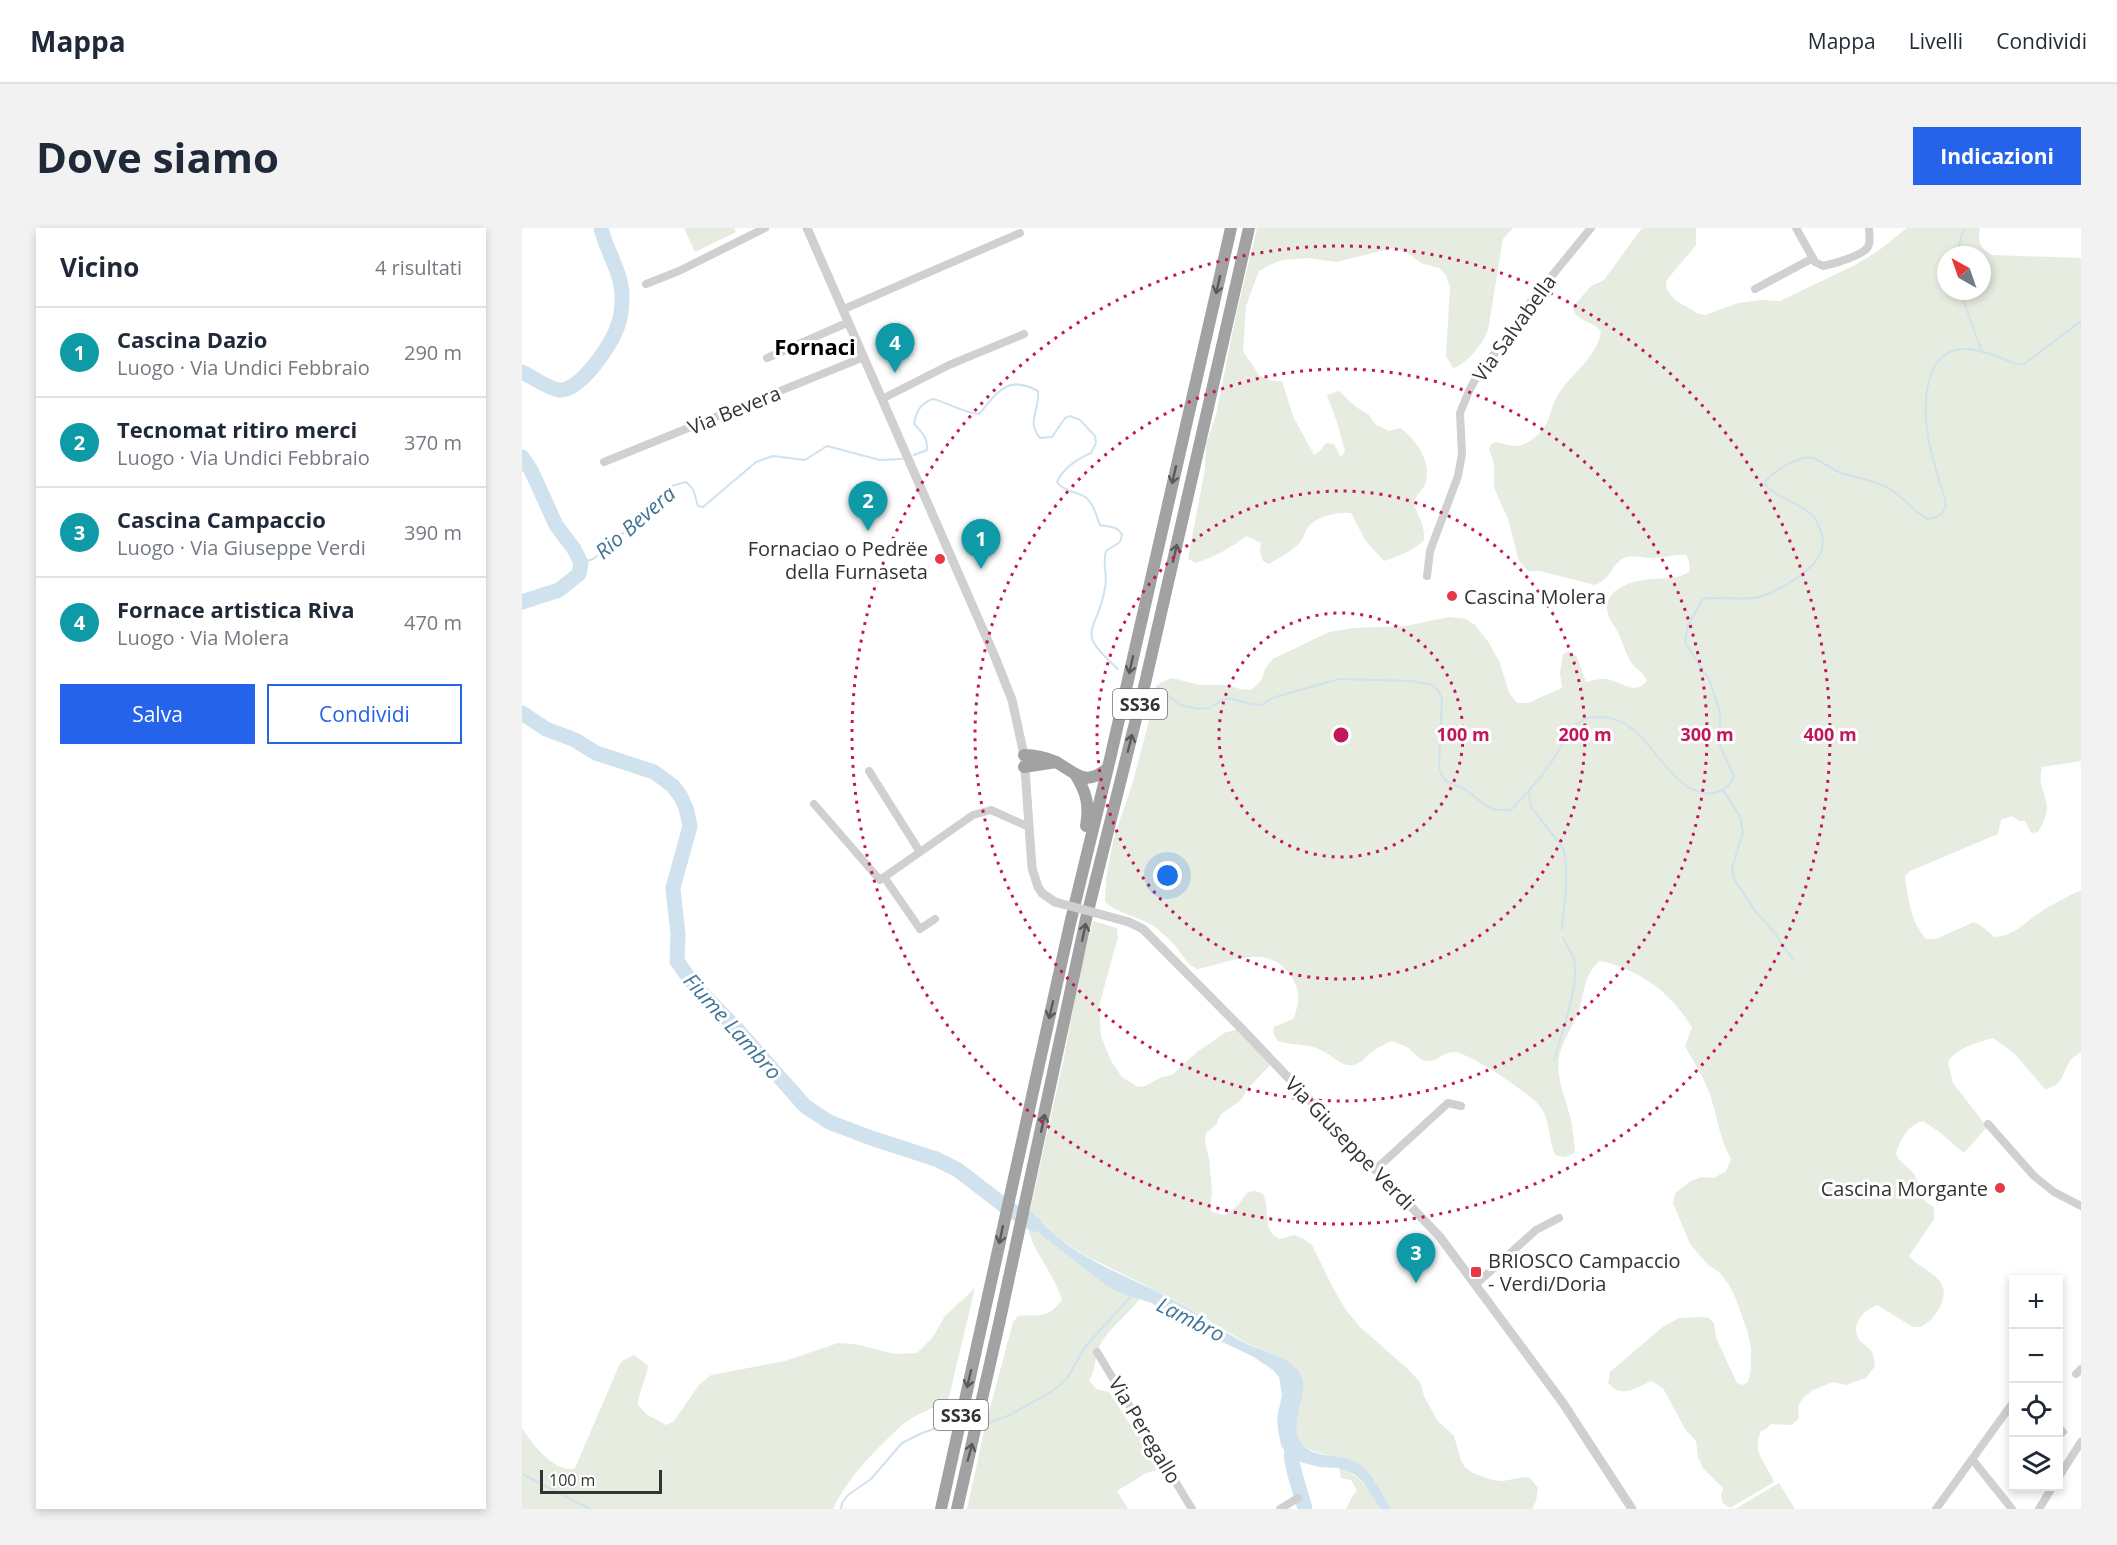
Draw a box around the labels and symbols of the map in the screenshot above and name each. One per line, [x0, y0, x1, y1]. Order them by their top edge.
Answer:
north arrow [1937, 246, 1991, 300]
street label: Via Salvabella [1466, 269, 1562, 387]
one-way arrow [1211, 275, 1223, 294]
pin: 4 [876, 324, 914, 373]
district label: Fornaci [774, 331, 856, 361]
street label: Via Bevera [684, 379, 784, 441]
one-way arrow [1168, 465, 1179, 484]
water label: Rio Bevera [589, 479, 681, 565]
pin: 2 [848, 482, 888, 531]
pin: 1 [962, 520, 1000, 569]
place label: Fornaciao o Pedrëe della Furnaseta [748, 535, 928, 585]
one-way arrow [1169, 544, 1181, 563]
marker: Fornaciao o Pedrëe della Furnaseta [933, 552, 947, 566]
place label: Cascina Molera [1464, 583, 1606, 610]
marker: Cascina Molera [1445, 589, 1459, 603]
one-way arrow [1124, 656, 1136, 675]
road number: SS36 [1113, 689, 1167, 719]
text: 100 m [1436, 722, 1490, 746]
text: 200 m [1558, 722, 1612, 746]
text: 300 m [1680, 722, 1734, 746]
text: 400 m [1803, 722, 1857, 746]
centre of rings [1331, 725, 1351, 745]
one-way arrow [1125, 734, 1137, 753]
your location [1153, 861, 1182, 890]
one-way arrow [1078, 923, 1090, 942]
water label: Fiume Lambro [678, 967, 788, 1085]
one-way arrow [1044, 1000, 1056, 1019]
street label: Via Giuseppe Verdi [1279, 1071, 1421, 1215]
one-way arrow [1038, 1114, 1049, 1133]
place label: Cascina Morgante [1821, 1175, 1988, 1202]
marker: Cascina Morgante [1993, 1181, 2007, 1195]
one-way arrow [994, 1225, 1006, 1244]
pin: 3 [1396, 1234, 1436, 1283]
place label: BRIOSCO Campaccio - Verdi/Doria [1488, 1247, 1681, 1297]
marker: BRIOSCO Campaccio - Verdi/Doria [1469, 1265, 1483, 1279]
water label: Lambro [1152, 1290, 1230, 1348]
one-way arrow [962, 1369, 974, 1388]
street label: Via Peregallo [1103, 1372, 1187, 1488]
road number: SS36 [934, 1400, 988, 1430]
one-way arrow [964, 1443, 976, 1462]
scale bar [540, 1467, 662, 1494]

